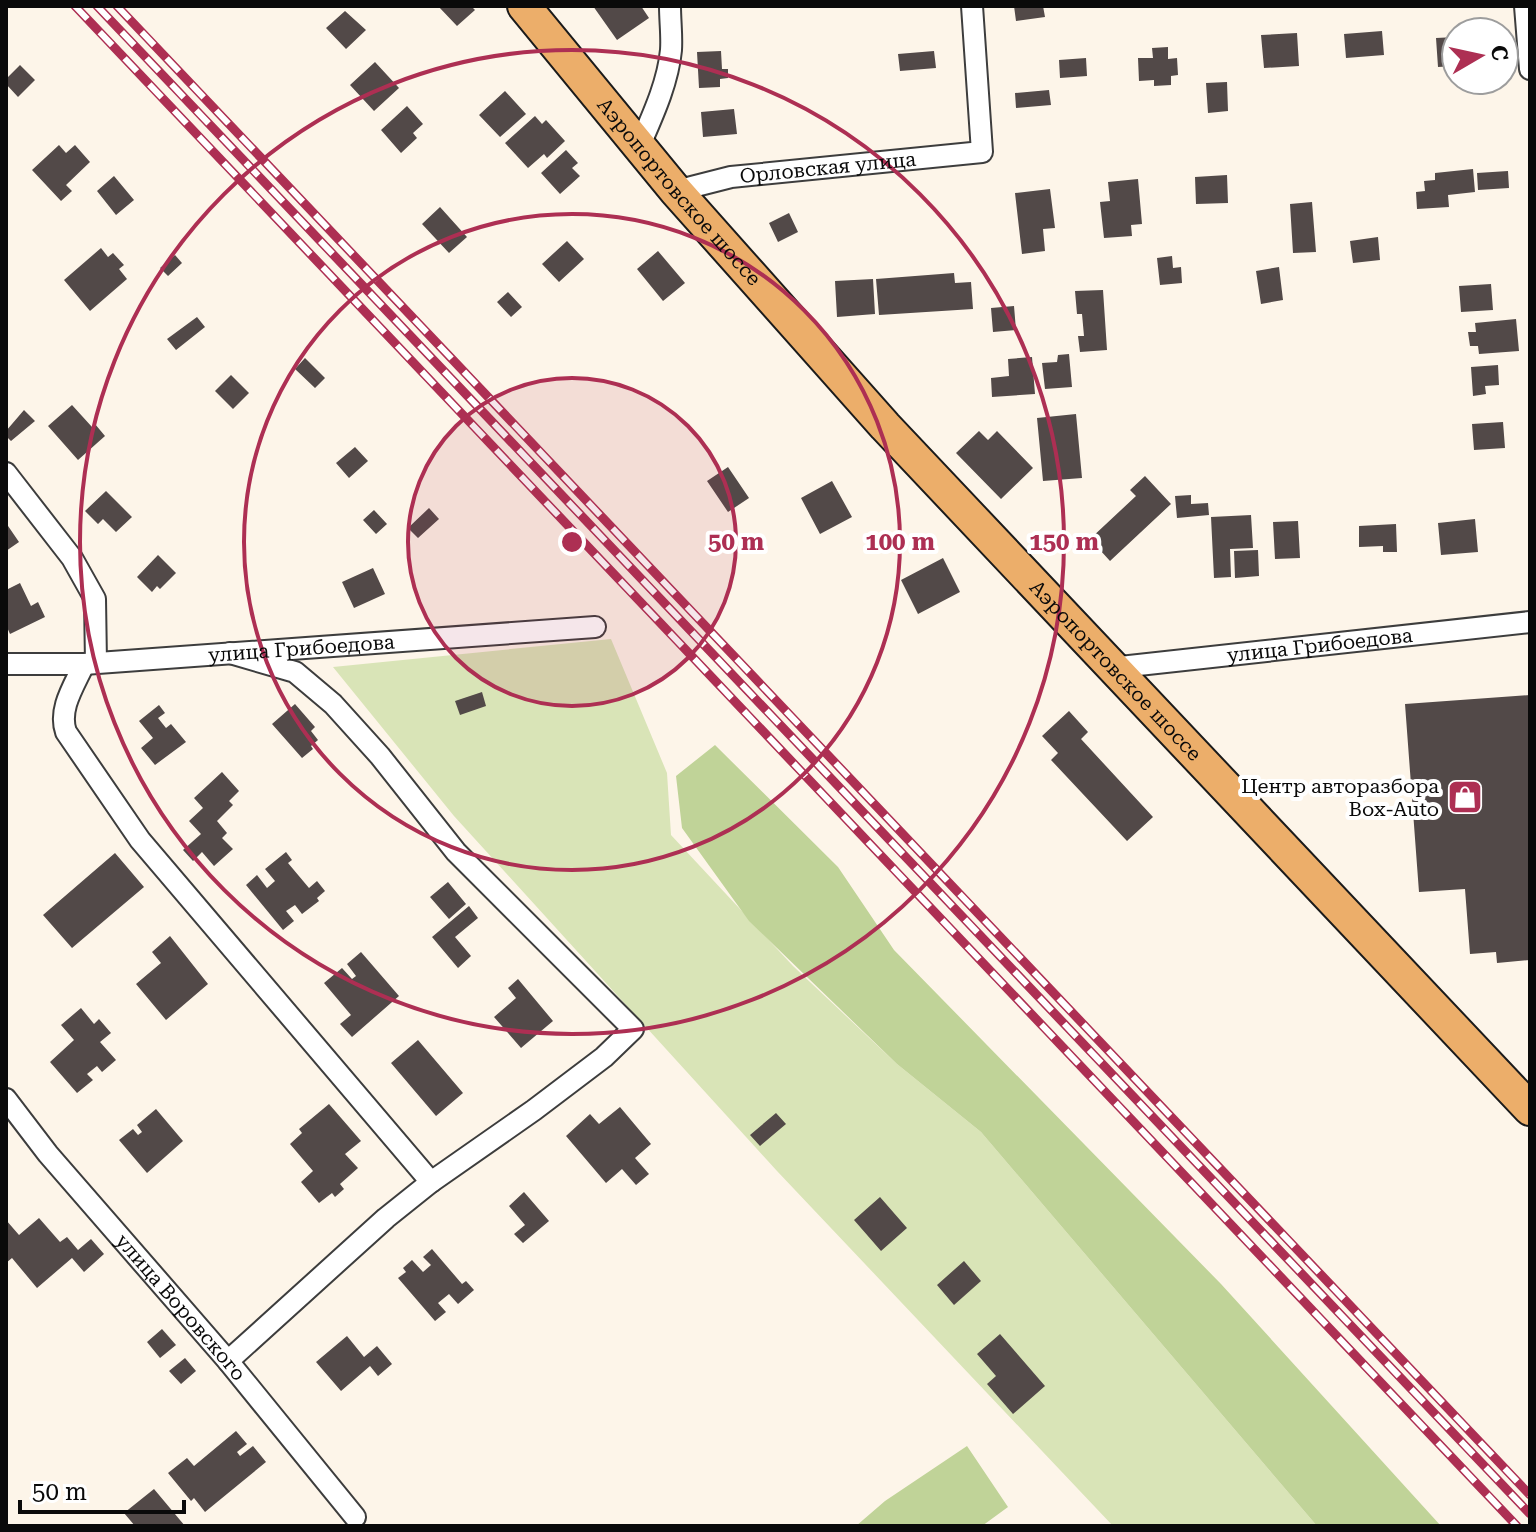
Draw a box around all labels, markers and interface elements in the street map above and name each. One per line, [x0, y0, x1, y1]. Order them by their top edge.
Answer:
north arrow [1440, 16, 1520, 96]
text: С [1486, 43, 1513, 63]
street label: Аэропортовское шоссе [592, 93, 766, 290]
street label: Орловская улица [739, 147, 917, 188]
centre of rings [558, 528, 586, 556]
text: 50 m [708, 528, 764, 556]
text: 100 m [865, 528, 935, 556]
text: 150 m [1029, 528, 1099, 556]
street label: Аэропортовское шоссе [1025, 575, 1207, 766]
street label: улица Грибоедова [1226, 623, 1414, 667]
street label: улица Грибоедова [207, 630, 396, 667]
place label: Центр авторазбора Box-Auto [1241, 774, 1439, 821]
shop icon: Центр авторазбора Box-Auto [1446, 778, 1484, 816]
street label: улица Воровского [111, 1229, 251, 1385]
scale bar [20, 1464, 184, 1514]
text: 50 m [32, 1478, 87, 1506]

